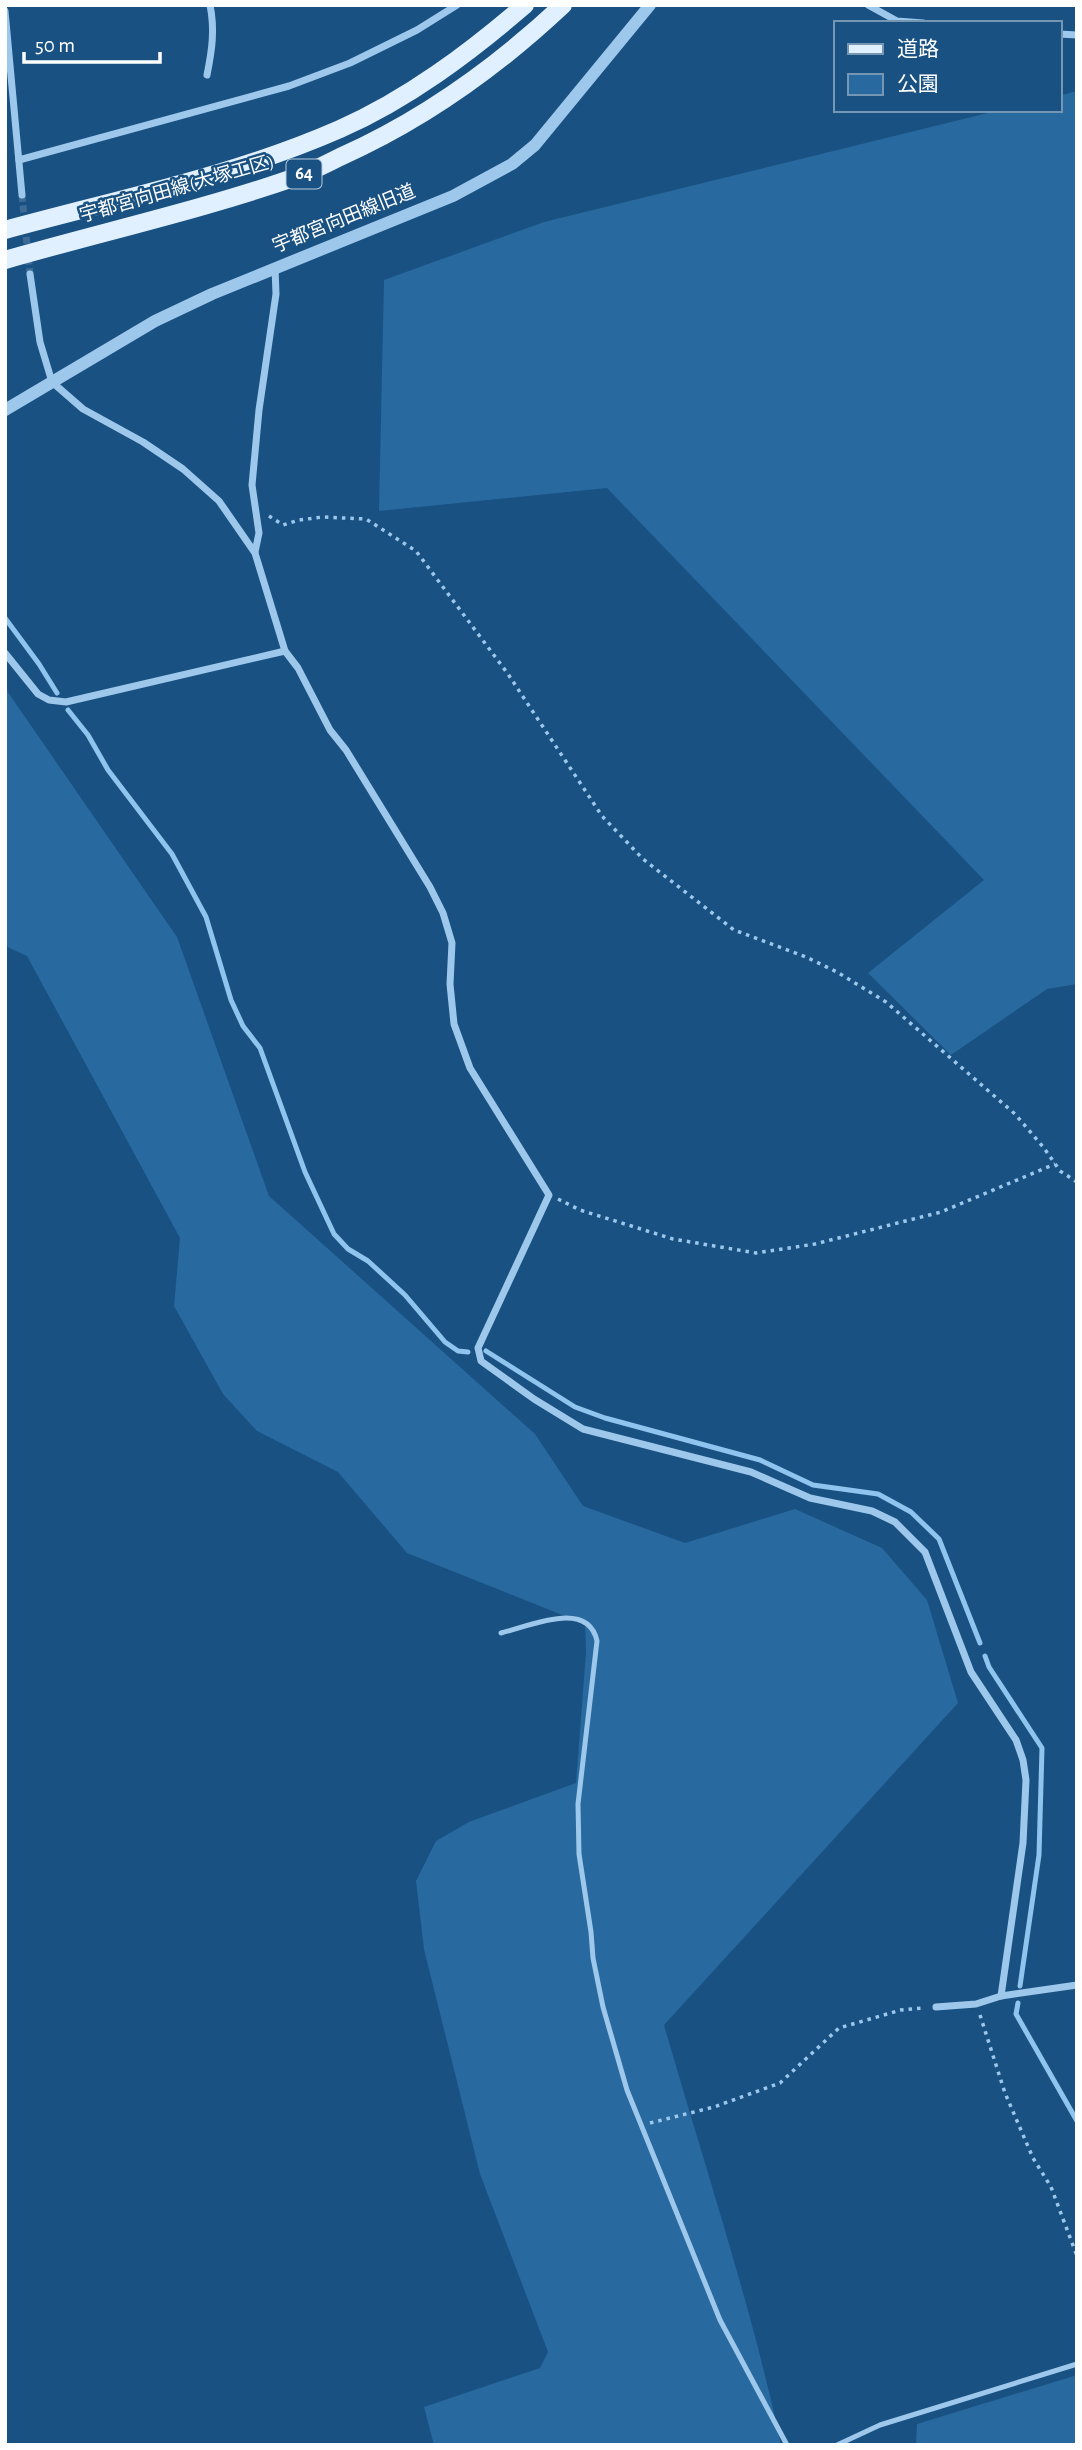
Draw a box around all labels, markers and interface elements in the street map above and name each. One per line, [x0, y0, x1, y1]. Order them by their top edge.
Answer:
scale bar [24, 21, 161, 65]
legend [834, 21, 1061, 112]
text: 50 m [35, 35, 75, 56]
text: 道路 [897, 38, 939, 60]
text: 公園 [897, 74, 939, 95]
street label: 宇都宮向田線(大塚工区) [77, 150, 276, 226]
road number: 64 [286, 160, 322, 188]
street label: 宇都宮向田線旧道 [269, 180, 418, 256]

